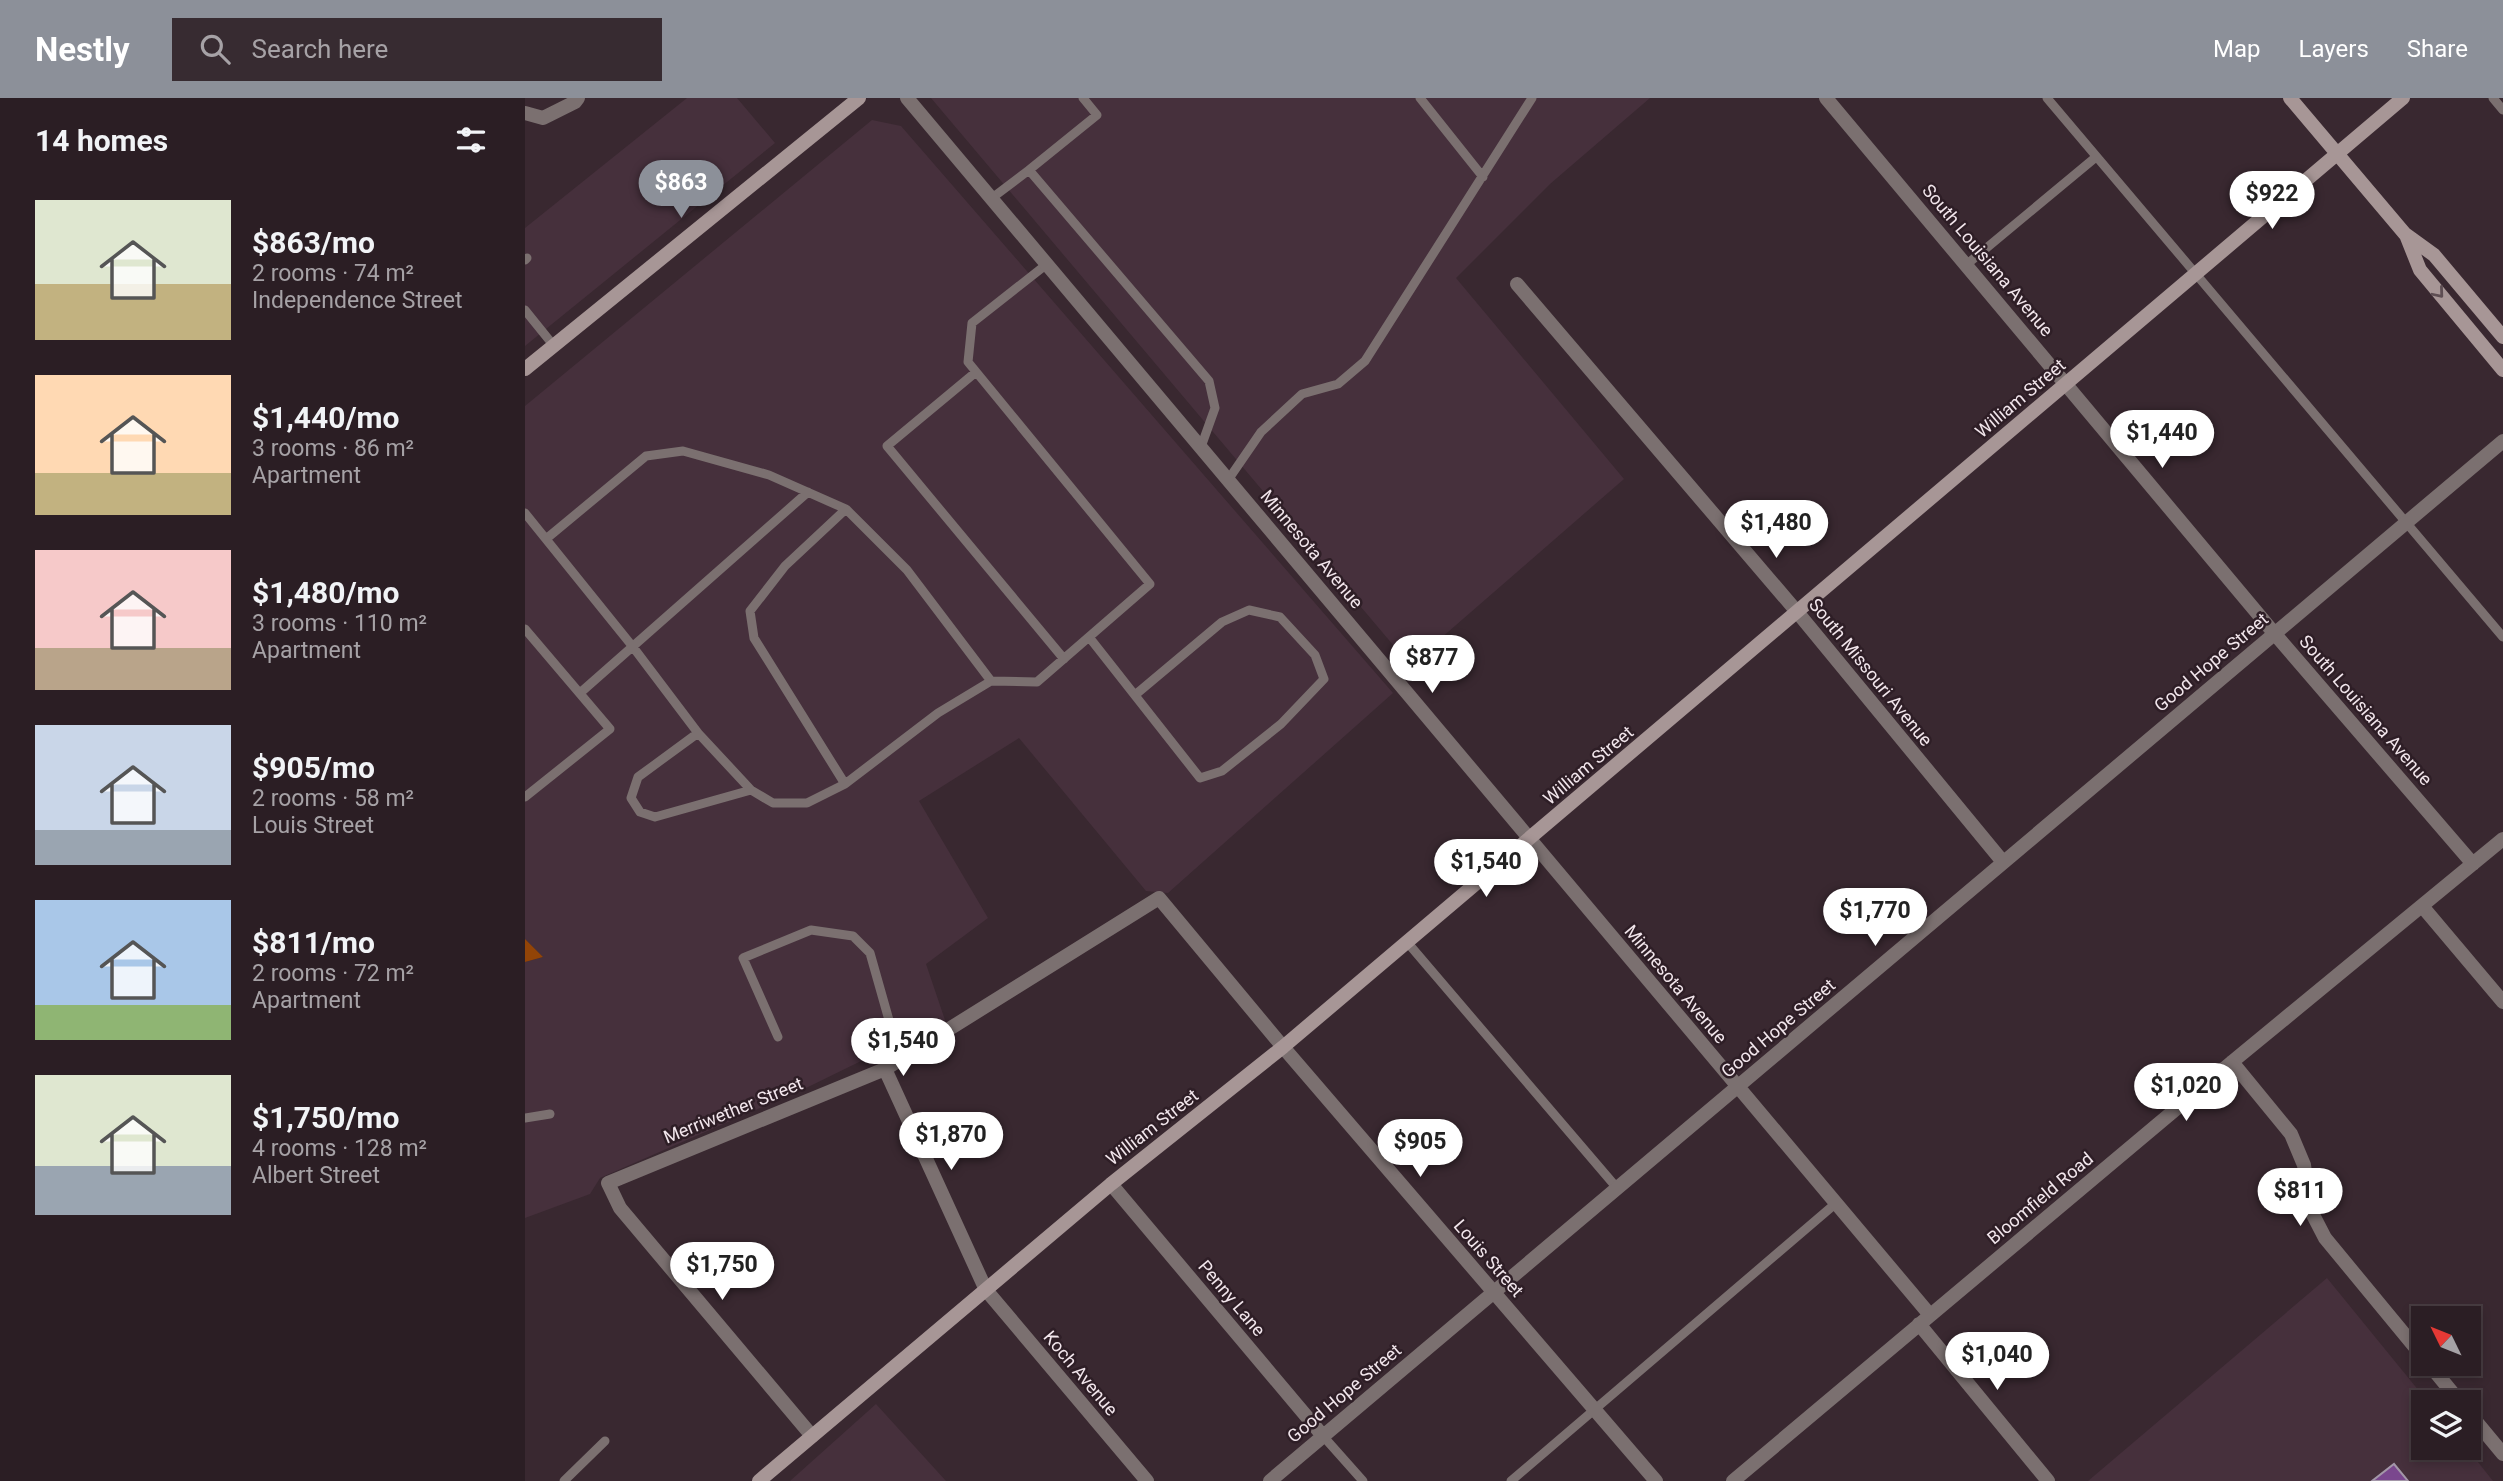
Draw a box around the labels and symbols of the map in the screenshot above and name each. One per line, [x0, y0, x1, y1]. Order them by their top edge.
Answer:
pin: $863 [640, 160, 722, 220]
pin: $922 [2231, 172, 2313, 231]
street label: South Louisiana Avenue [1918, 180, 2058, 340]
one-way arrow [2431, 284, 2443, 297]
street label: William Street [1971, 354, 2069, 442]
pin: $1,440 [2105, 410, 2219, 470]
street label: Minnesota Avenue [1256, 486, 1368, 612]
pin: $1,480 [1719, 500, 1833, 560]
street label: South Missouri Avenue [1805, 594, 1937, 750]
street label: Good Hope Street [2150, 608, 2272, 716]
street label: South Louisiana Avenue [2295, 631, 2437, 789]
pin: $877 [1391, 636, 1473, 695]
street label: William Street [1539, 721, 1637, 809]
pin: $1,540 [1429, 840, 1543, 899]
pin: $1,770 [1818, 888, 1932, 948]
street label: Minnesota Avenue [1620, 921, 1732, 1047]
street label: Good Hope Street [1717, 974, 1839, 1082]
pin: $1,540 [846, 1018, 960, 1078]
pin: $1,020 [2129, 1063, 2243, 1123]
street label: Merriwether Street [660, 1072, 806, 1148]
street label: William Street [1102, 1084, 1202, 1169]
pin: $1,870 [894, 1112, 1008, 1172]
pin: $905 [1379, 1119, 1461, 1179]
street label: Bloomfield Road [1983, 1148, 2097, 1248]
pin: $811 [2259, 1168, 2341, 1228]
street label: Louis Street [1450, 1215, 1528, 1301]
pin: $1,750 [665, 1242, 779, 1302]
street label: Penny Lane [1194, 1256, 1270, 1340]
north arrow [2411, 1306, 2481, 1376]
street label: Koch Avenue [1040, 1326, 1122, 1420]
pin: $1,040 [1940, 1332, 2054, 1392]
street label: Good Hope Street [1283, 1339, 1405, 1447]

